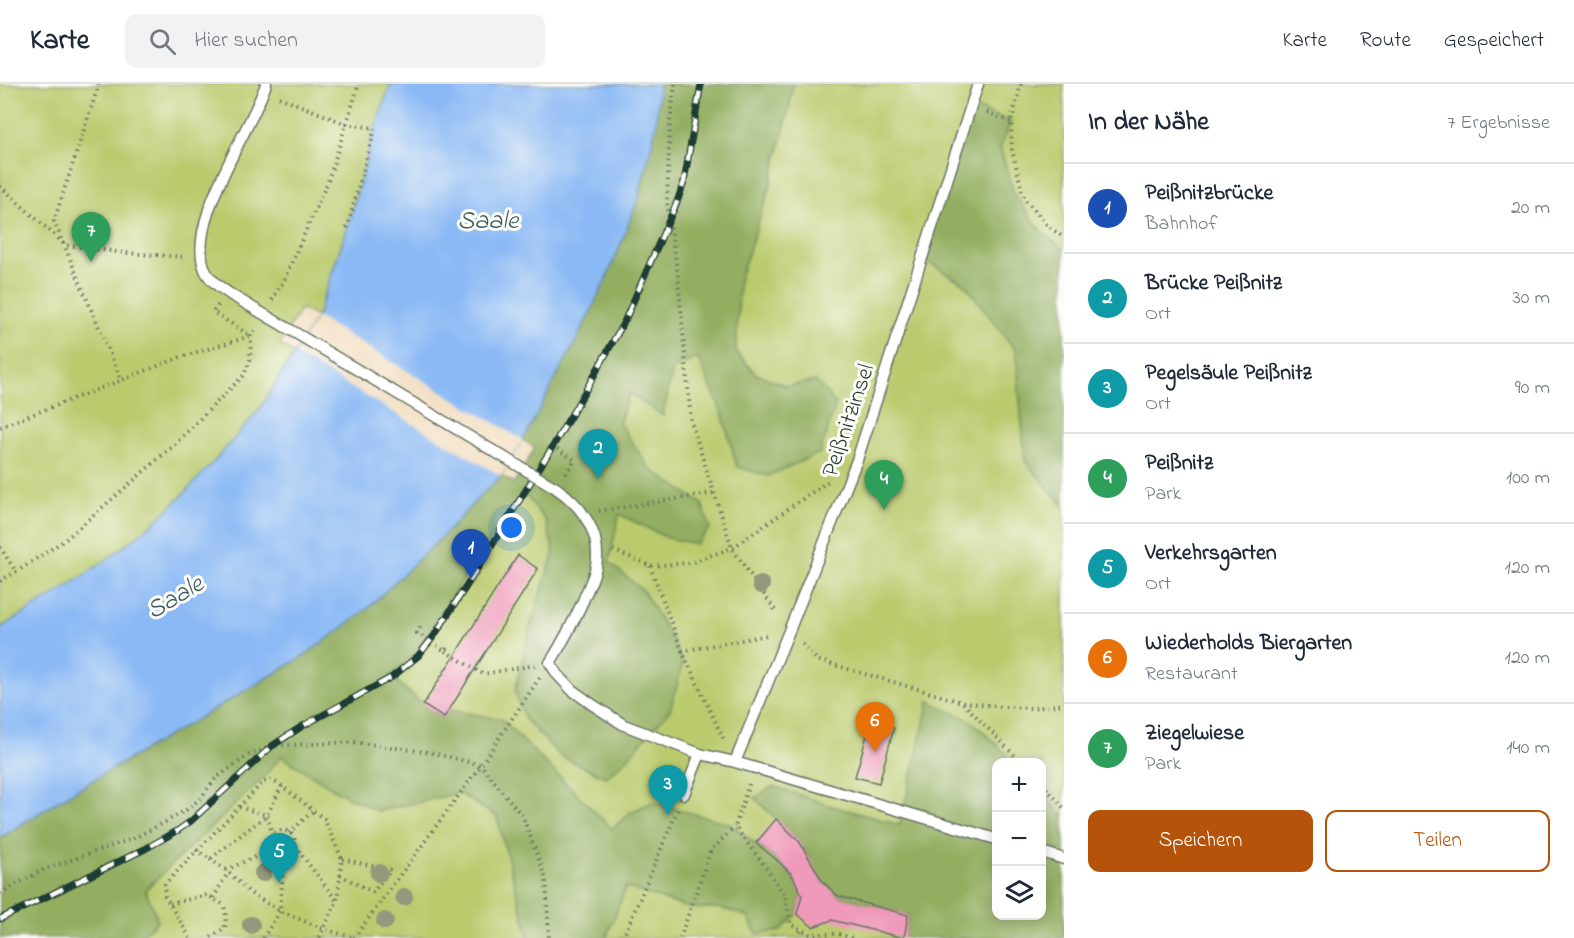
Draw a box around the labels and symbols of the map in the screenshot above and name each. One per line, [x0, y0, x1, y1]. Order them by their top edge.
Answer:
water label: Saale [458, 203, 520, 241]
pin: 7 [72, 212, 110, 262]
street label: Peißnitzinsel [814, 360, 885, 482]
pin: 2 [578, 430, 618, 479]
pin: 4 [864, 460, 904, 510]
your location [497, 513, 526, 542]
pin: 1 [452, 530, 490, 579]
water label: Saale [140, 566, 213, 631]
pin: 6 [856, 702, 894, 752]
pin: 3 [648, 766, 688, 815]
pin: 5 [260, 834, 298, 883]

